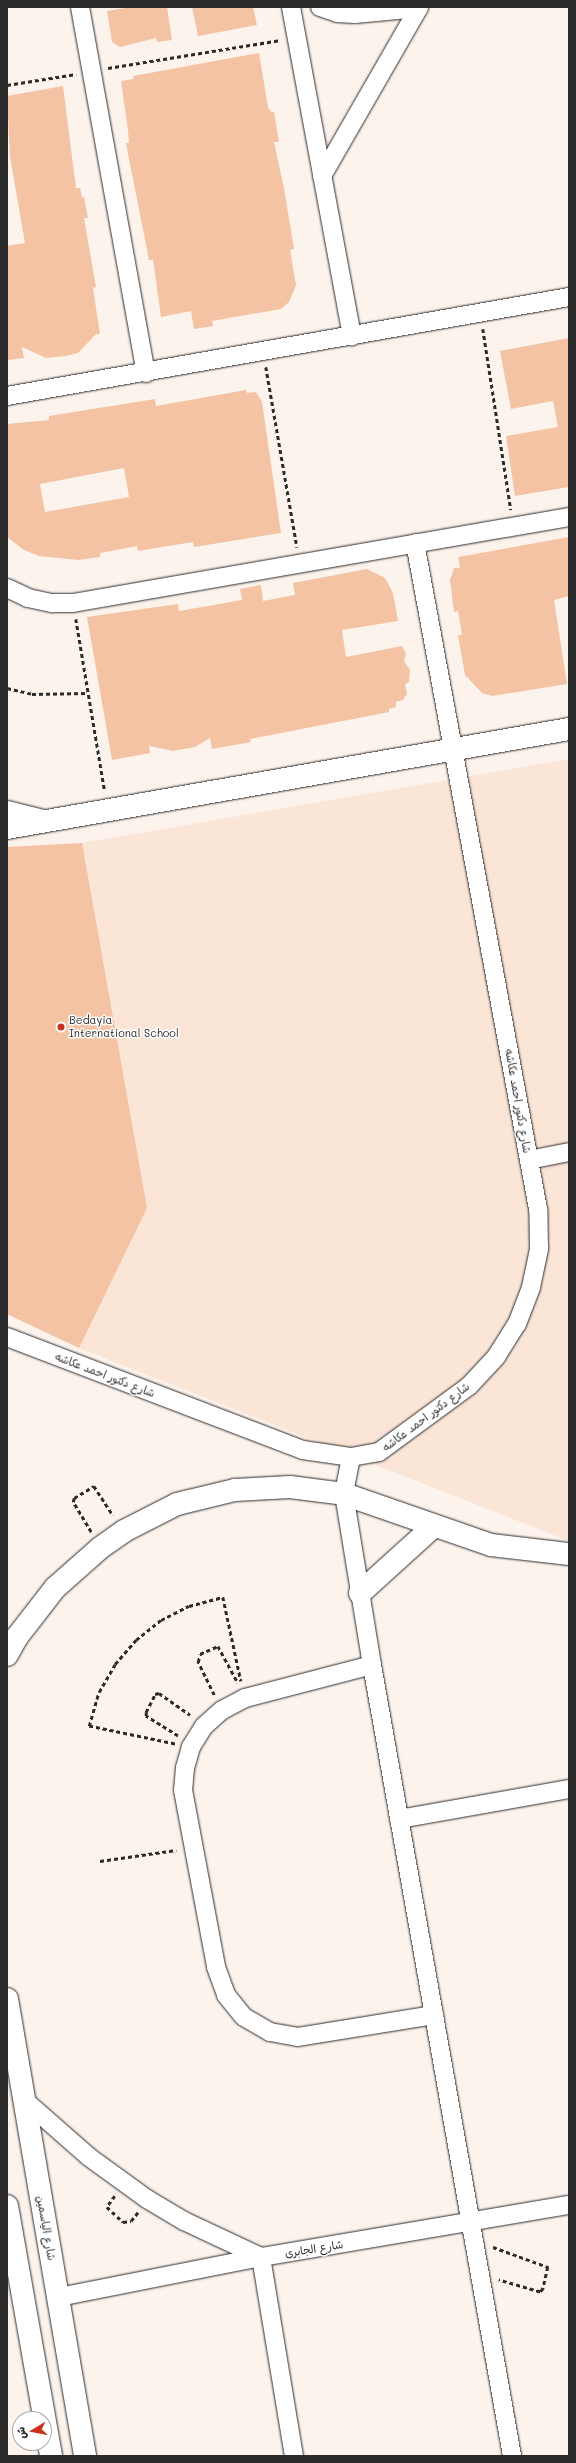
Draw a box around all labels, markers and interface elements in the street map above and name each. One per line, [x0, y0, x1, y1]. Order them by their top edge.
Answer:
place label: Bedayia International School [69, 1014, 179, 1040]
marker: Bedayia International School [56, 1022, 66, 1032]
street label: شارع دكتور احمد عكاشه [502, 1048, 534, 1154]
street label: شارع دكتور احمد عكاشه [53, 1350, 157, 1400]
street label: شارع دكتور احمد عكاشه [380, 1380, 472, 1454]
street label: شارع الياسمين [34, 2195, 58, 2261]
street label: شارع الجابرى [284, 2238, 344, 2260]
north arrow [12, 2411, 52, 2451]
text: ش [12, 2426, 29, 2440]

